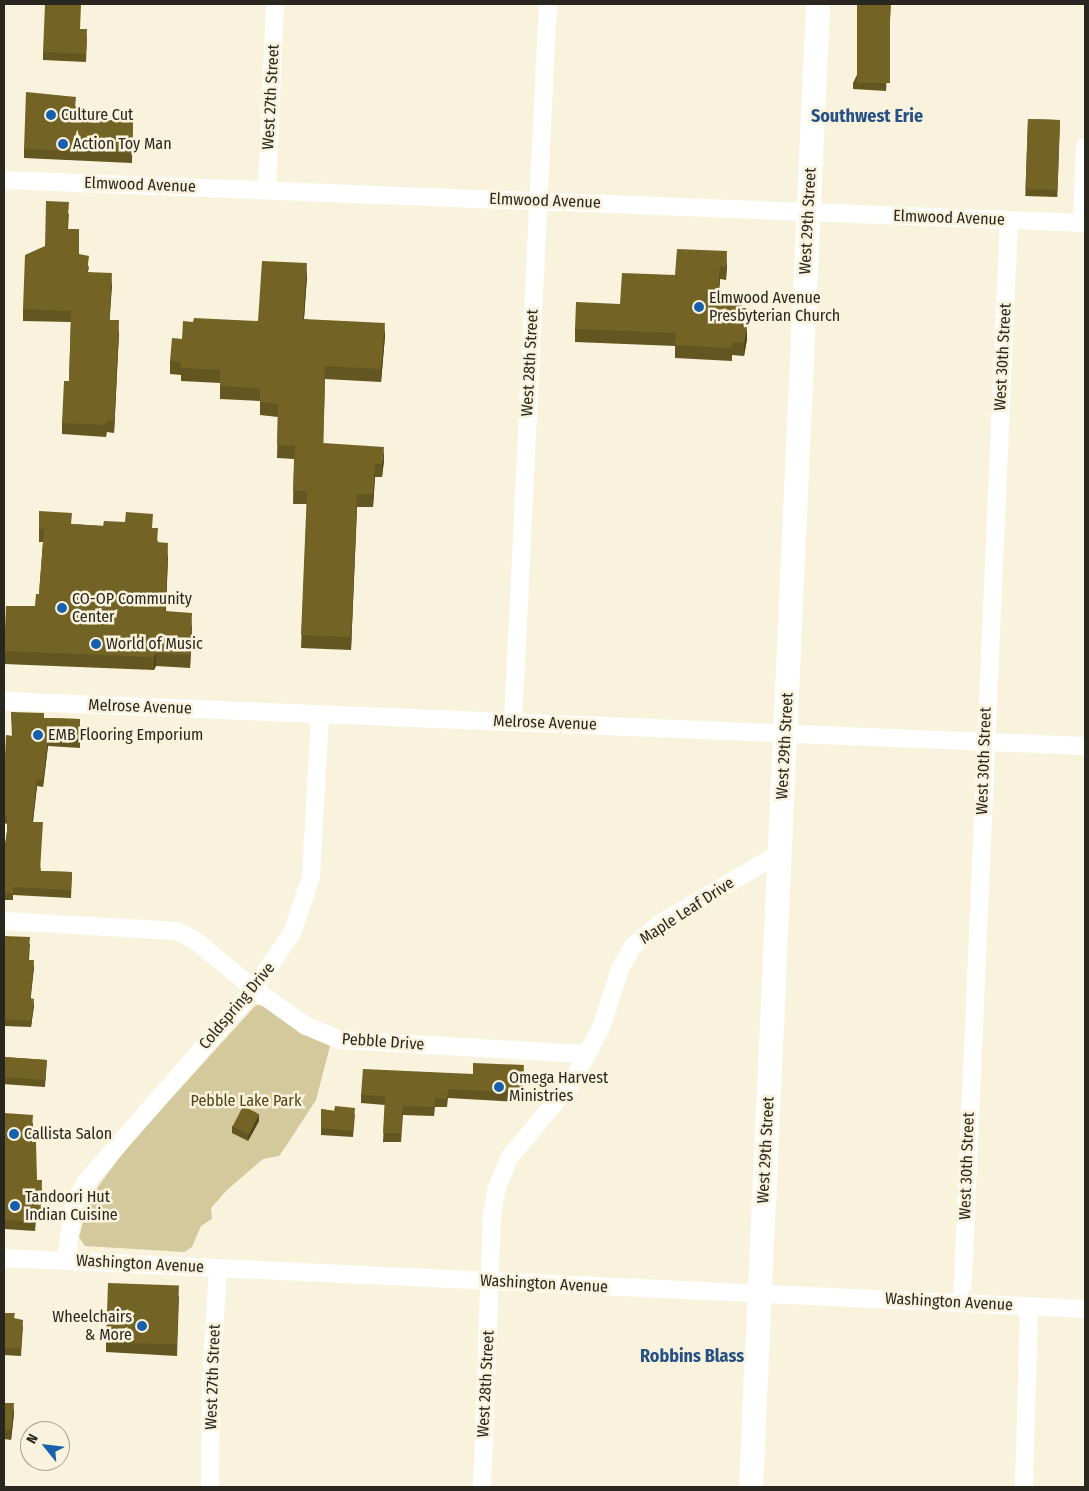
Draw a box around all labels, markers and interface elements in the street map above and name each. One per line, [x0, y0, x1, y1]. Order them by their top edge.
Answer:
street label: West 27th Street [259, 44, 283, 150]
place label: Culture Cut [61, 105, 133, 125]
district label: Southwest Erie [811, 105, 923, 127]
marker: Culture Cut [45, 109, 57, 121]
place label: Action Toy Man [73, 134, 172, 154]
marker: Action Toy Man [57, 138, 69, 150]
street label: West 29th Street [796, 167, 820, 275]
street label: Elmwood Avenue [84, 173, 196, 197]
street label: Elmwood Avenue [489, 189, 601, 213]
street label: Elmwood Avenue [893, 206, 1005, 230]
place label: Elmwood Avenue Presbyterian Church [709, 288, 840, 326]
marker: Elmwood Avenue Presbyterian Church [693, 301, 705, 313]
street label: West 30th Street [991, 303, 1015, 411]
street label: West 28th Street [518, 309, 542, 417]
place label: CO-OP Community Center [72, 589, 192, 627]
marker: CO-OP Community Center [56, 602, 68, 614]
place label: World of Music [106, 634, 203, 654]
marker: World of Music [90, 638, 102, 650]
street label: West 29th Street [773, 692, 797, 800]
street label: Melrose Avenue [88, 696, 192, 718]
street label: West 30th Street [973, 707, 995, 815]
street label: Melrose Avenue [493, 712, 597, 734]
place label: EMB Flooring Emporium [48, 725, 203, 745]
marker: EMB Flooring Emporium [32, 729, 44, 741]
street label: Maple Leaf Drive [636, 873, 738, 949]
street label: Coldspring Drive [195, 959, 279, 1053]
street label: Pebble Drive [341, 1030, 425, 1054]
place label: Omega Harvest Ministries [509, 1068, 608, 1106]
marker: Omega Harvest Ministries [493, 1081, 505, 1093]
park label: Pebble Lake Park [191, 1091, 301, 1111]
street label: West 29th Street [754, 1096, 778, 1204]
street label: West 30th Street [956, 1112, 978, 1220]
place label: Callista Salon [24, 1124, 112, 1144]
marker: Callista Salon [8, 1128, 20, 1140]
place label: Tandoori Hut Indian Cuisine [25, 1187, 118, 1225]
marker: Tandoori Hut Indian Cuisine [9, 1200, 21, 1212]
street label: Washington Avenue [76, 1251, 204, 1277]
street label: Washington Avenue [480, 1271, 608, 1297]
street label: Washington Avenue [885, 1289, 1013, 1315]
place label: Wheelchairs & More [52, 1307, 132, 1345]
marker: Wheelchairs & More [136, 1320, 148, 1332]
street label: West 27th Street [202, 1324, 224, 1430]
street label: West 28th Street [474, 1330, 498, 1438]
district label: Robbins Blass [640, 1345, 744, 1367]
north arrow [20, 1421, 70, 1471]
text: N [23, 1431, 42, 1447]

